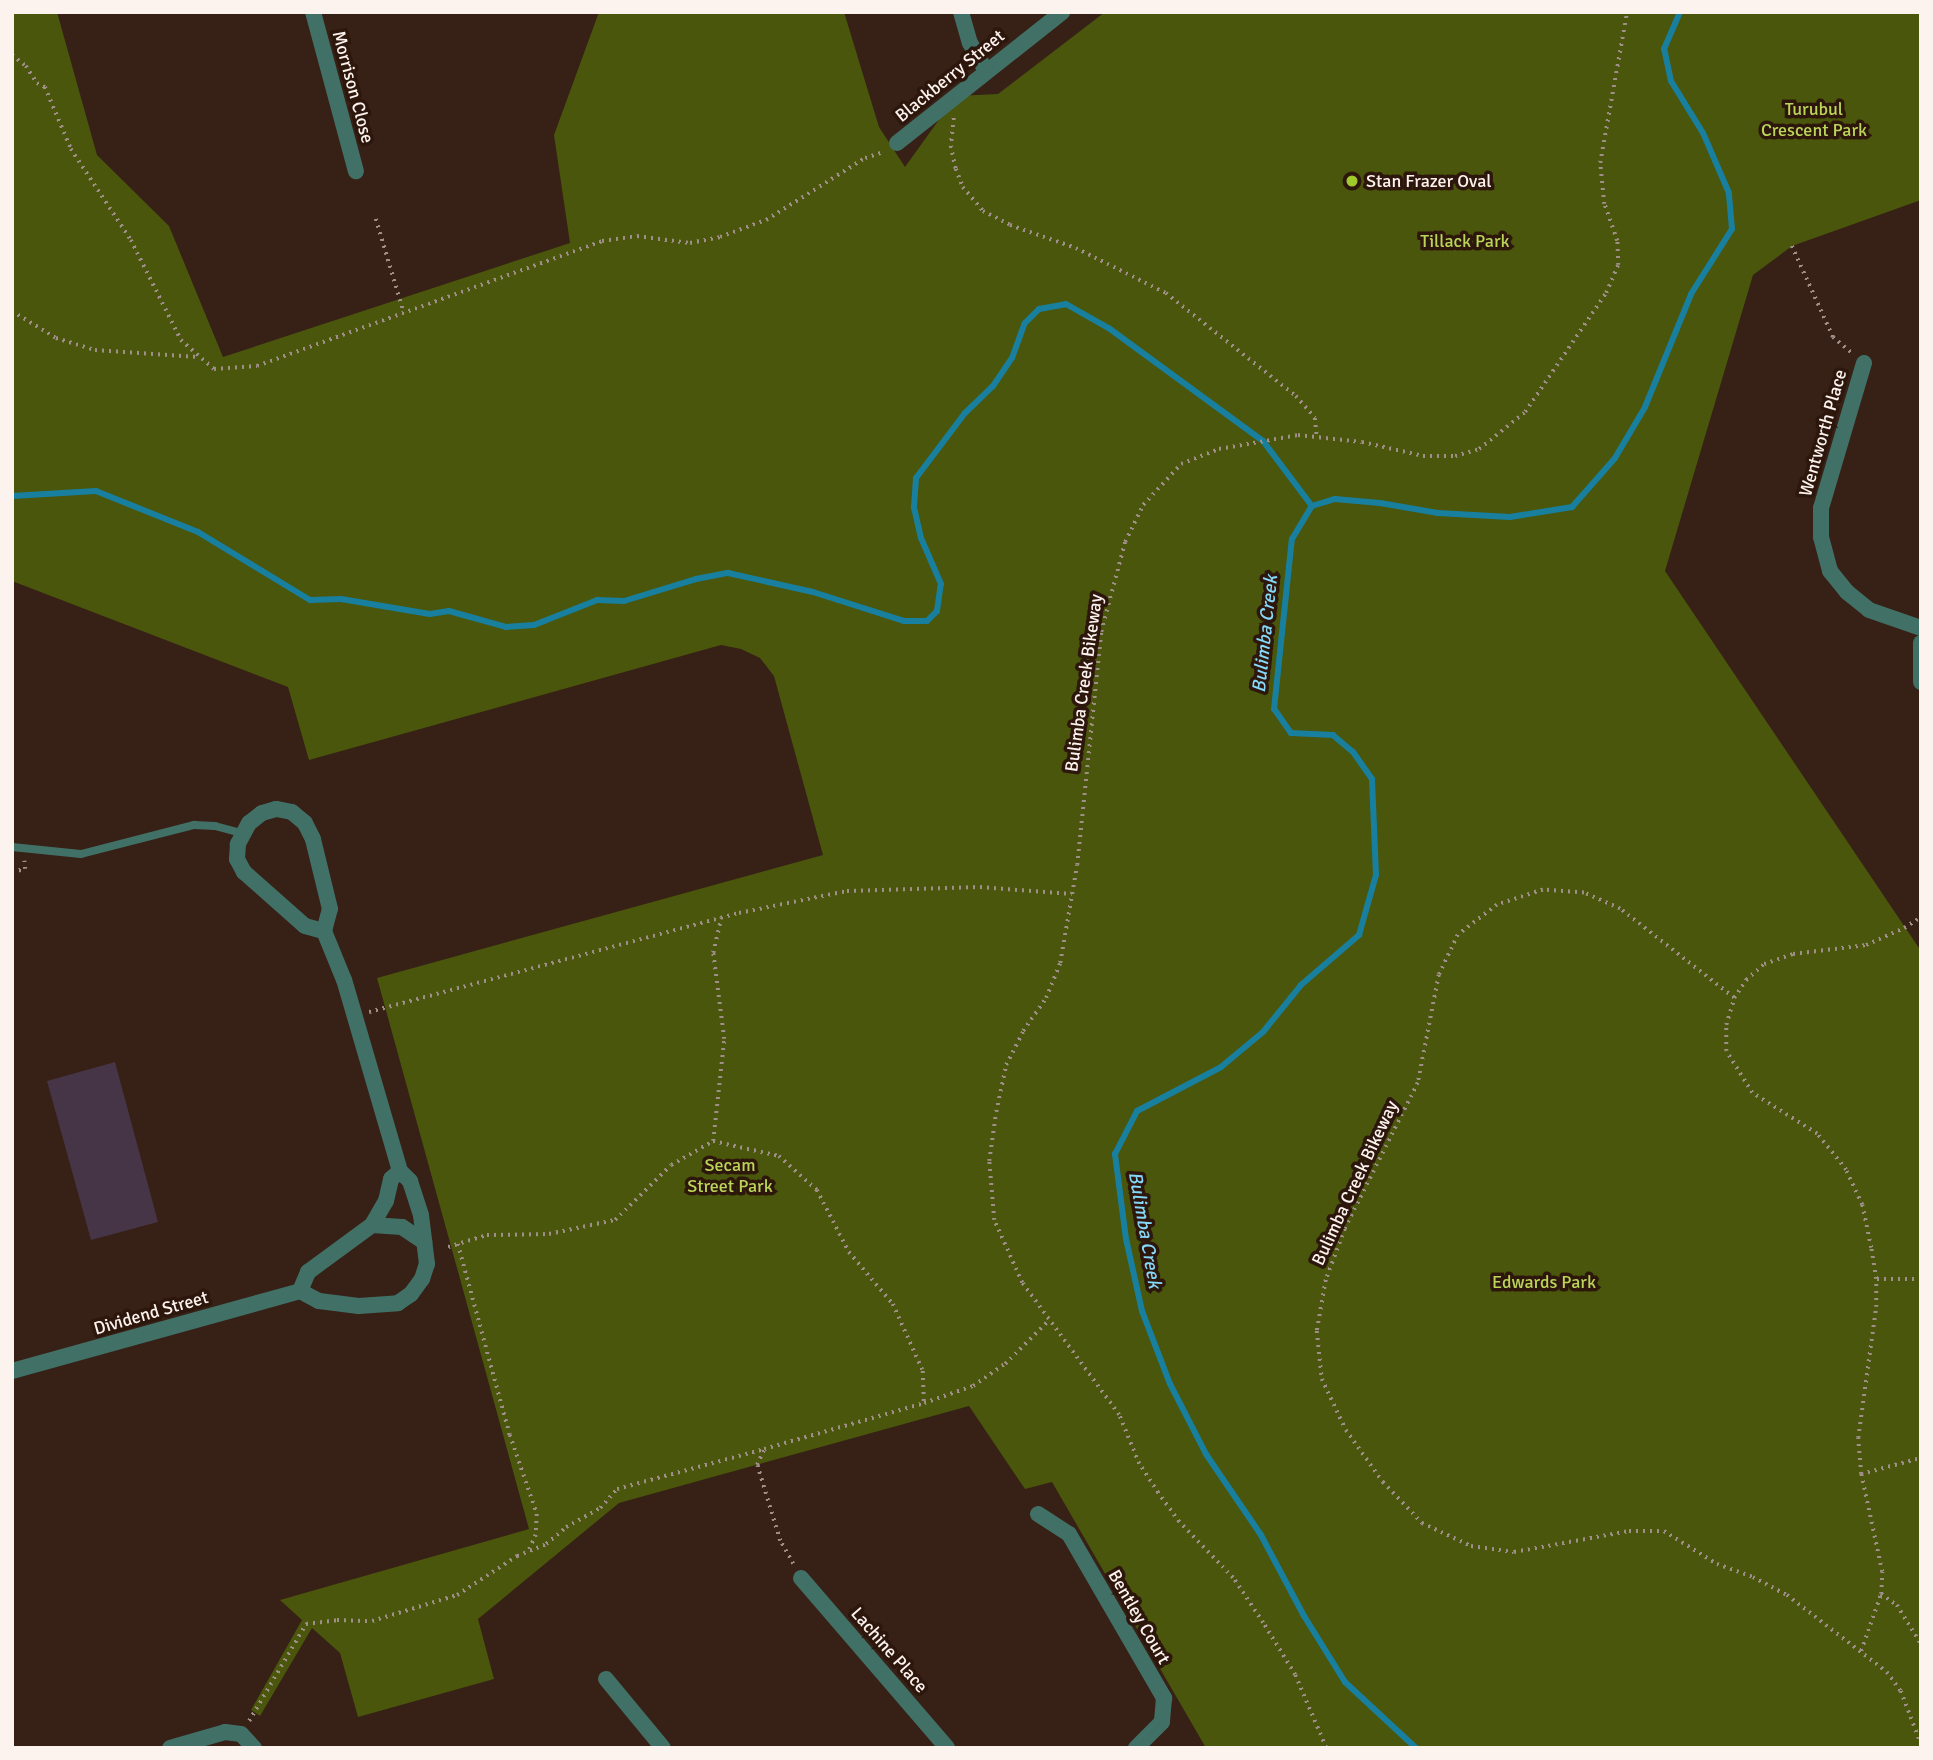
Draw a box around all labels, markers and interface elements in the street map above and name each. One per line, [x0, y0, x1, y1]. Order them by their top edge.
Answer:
street label: Blackberry Street [891, 25, 1009, 127]
street label: Morrison Close [328, 28, 378, 146]
park label: Turubul Crescent Park [1761, 99, 1867, 142]
place label: Stan Frazer Oval [1366, 170, 1492, 192]
marker: Stan Frazer Oval [1344, 173, 1360, 189]
park label: Tillack Park [1420, 230, 1510, 252]
street label: Wentworth Place [1795, 367, 1851, 499]
water label: Bulimba Creek [1248, 574, 1284, 694]
street label: Bulimba Creek Bikeway [1061, 593, 1107, 773]
street label: Bulimba Creek Bikeway [1307, 1097, 1403, 1269]
park label: Secam Street Park [687, 1155, 773, 1198]
water label: Bulimba Creek [1123, 1170, 1165, 1290]
park label: Edwards Park [1492, 1271, 1596, 1293]
street label: Dividend Street [91, 1286, 211, 1340]
street label: Bentley Court [1103, 1566, 1175, 1668]
street label: Lachine Place [846, 1603, 932, 1697]

